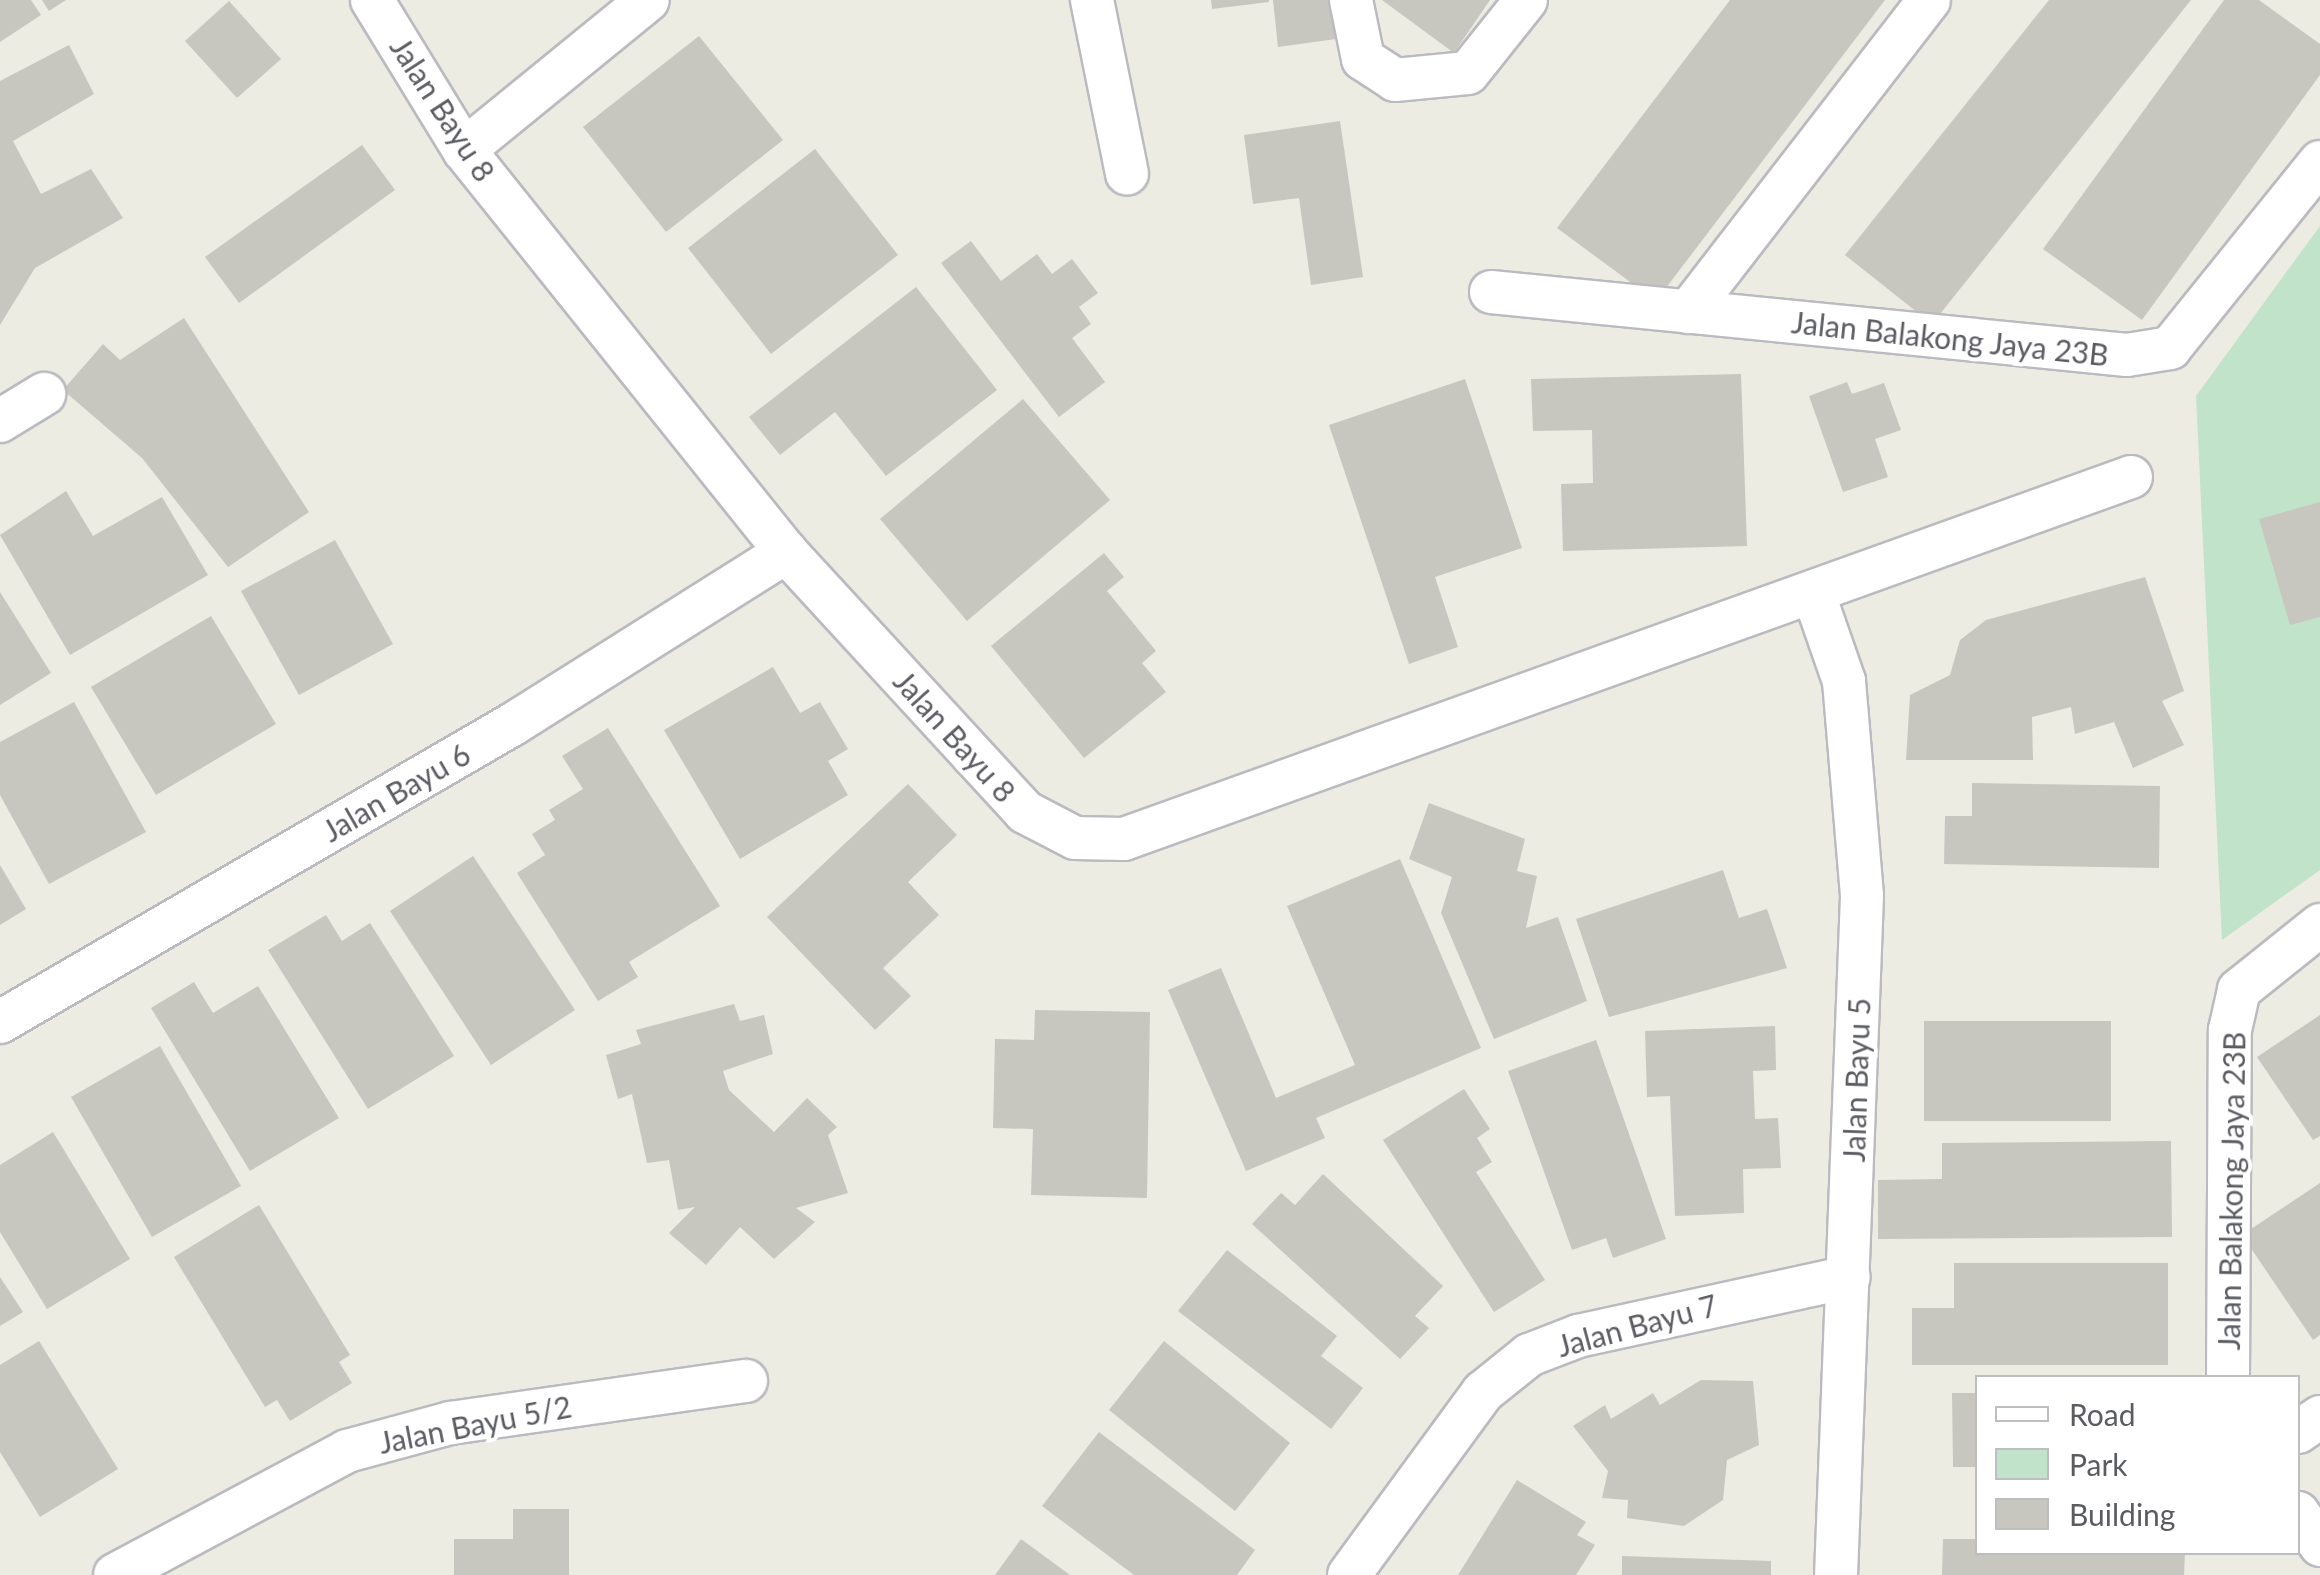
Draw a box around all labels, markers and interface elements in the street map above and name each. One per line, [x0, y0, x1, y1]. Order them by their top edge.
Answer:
street label: Jalan Bayu 8 [383, 30, 503, 188]
street label: Jalan Balakong Jaya 23B [1789, 303, 2111, 373]
street label: Jalan Bayu 8 [887, 663, 1023, 809]
street label: Jalan Bayu 6 [316, 735, 476, 849]
street label: Jalan Bayu 5 [1835, 997, 1877, 1163]
street label: Jalan Balakong Jaya 23B [2210, 1031, 2252, 1351]
street label: Jalan Bayu 7 [1553, 1286, 1721, 1364]
legend [1975, 1375, 2300, 1555]
street label: Jalan Bayu 5/2 [376, 1388, 574, 1460]
text: Road [2069, 1396, 2136, 1432]
text: Park [2069, 1446, 2128, 1482]
text: Building [2069, 1496, 2175, 1532]

